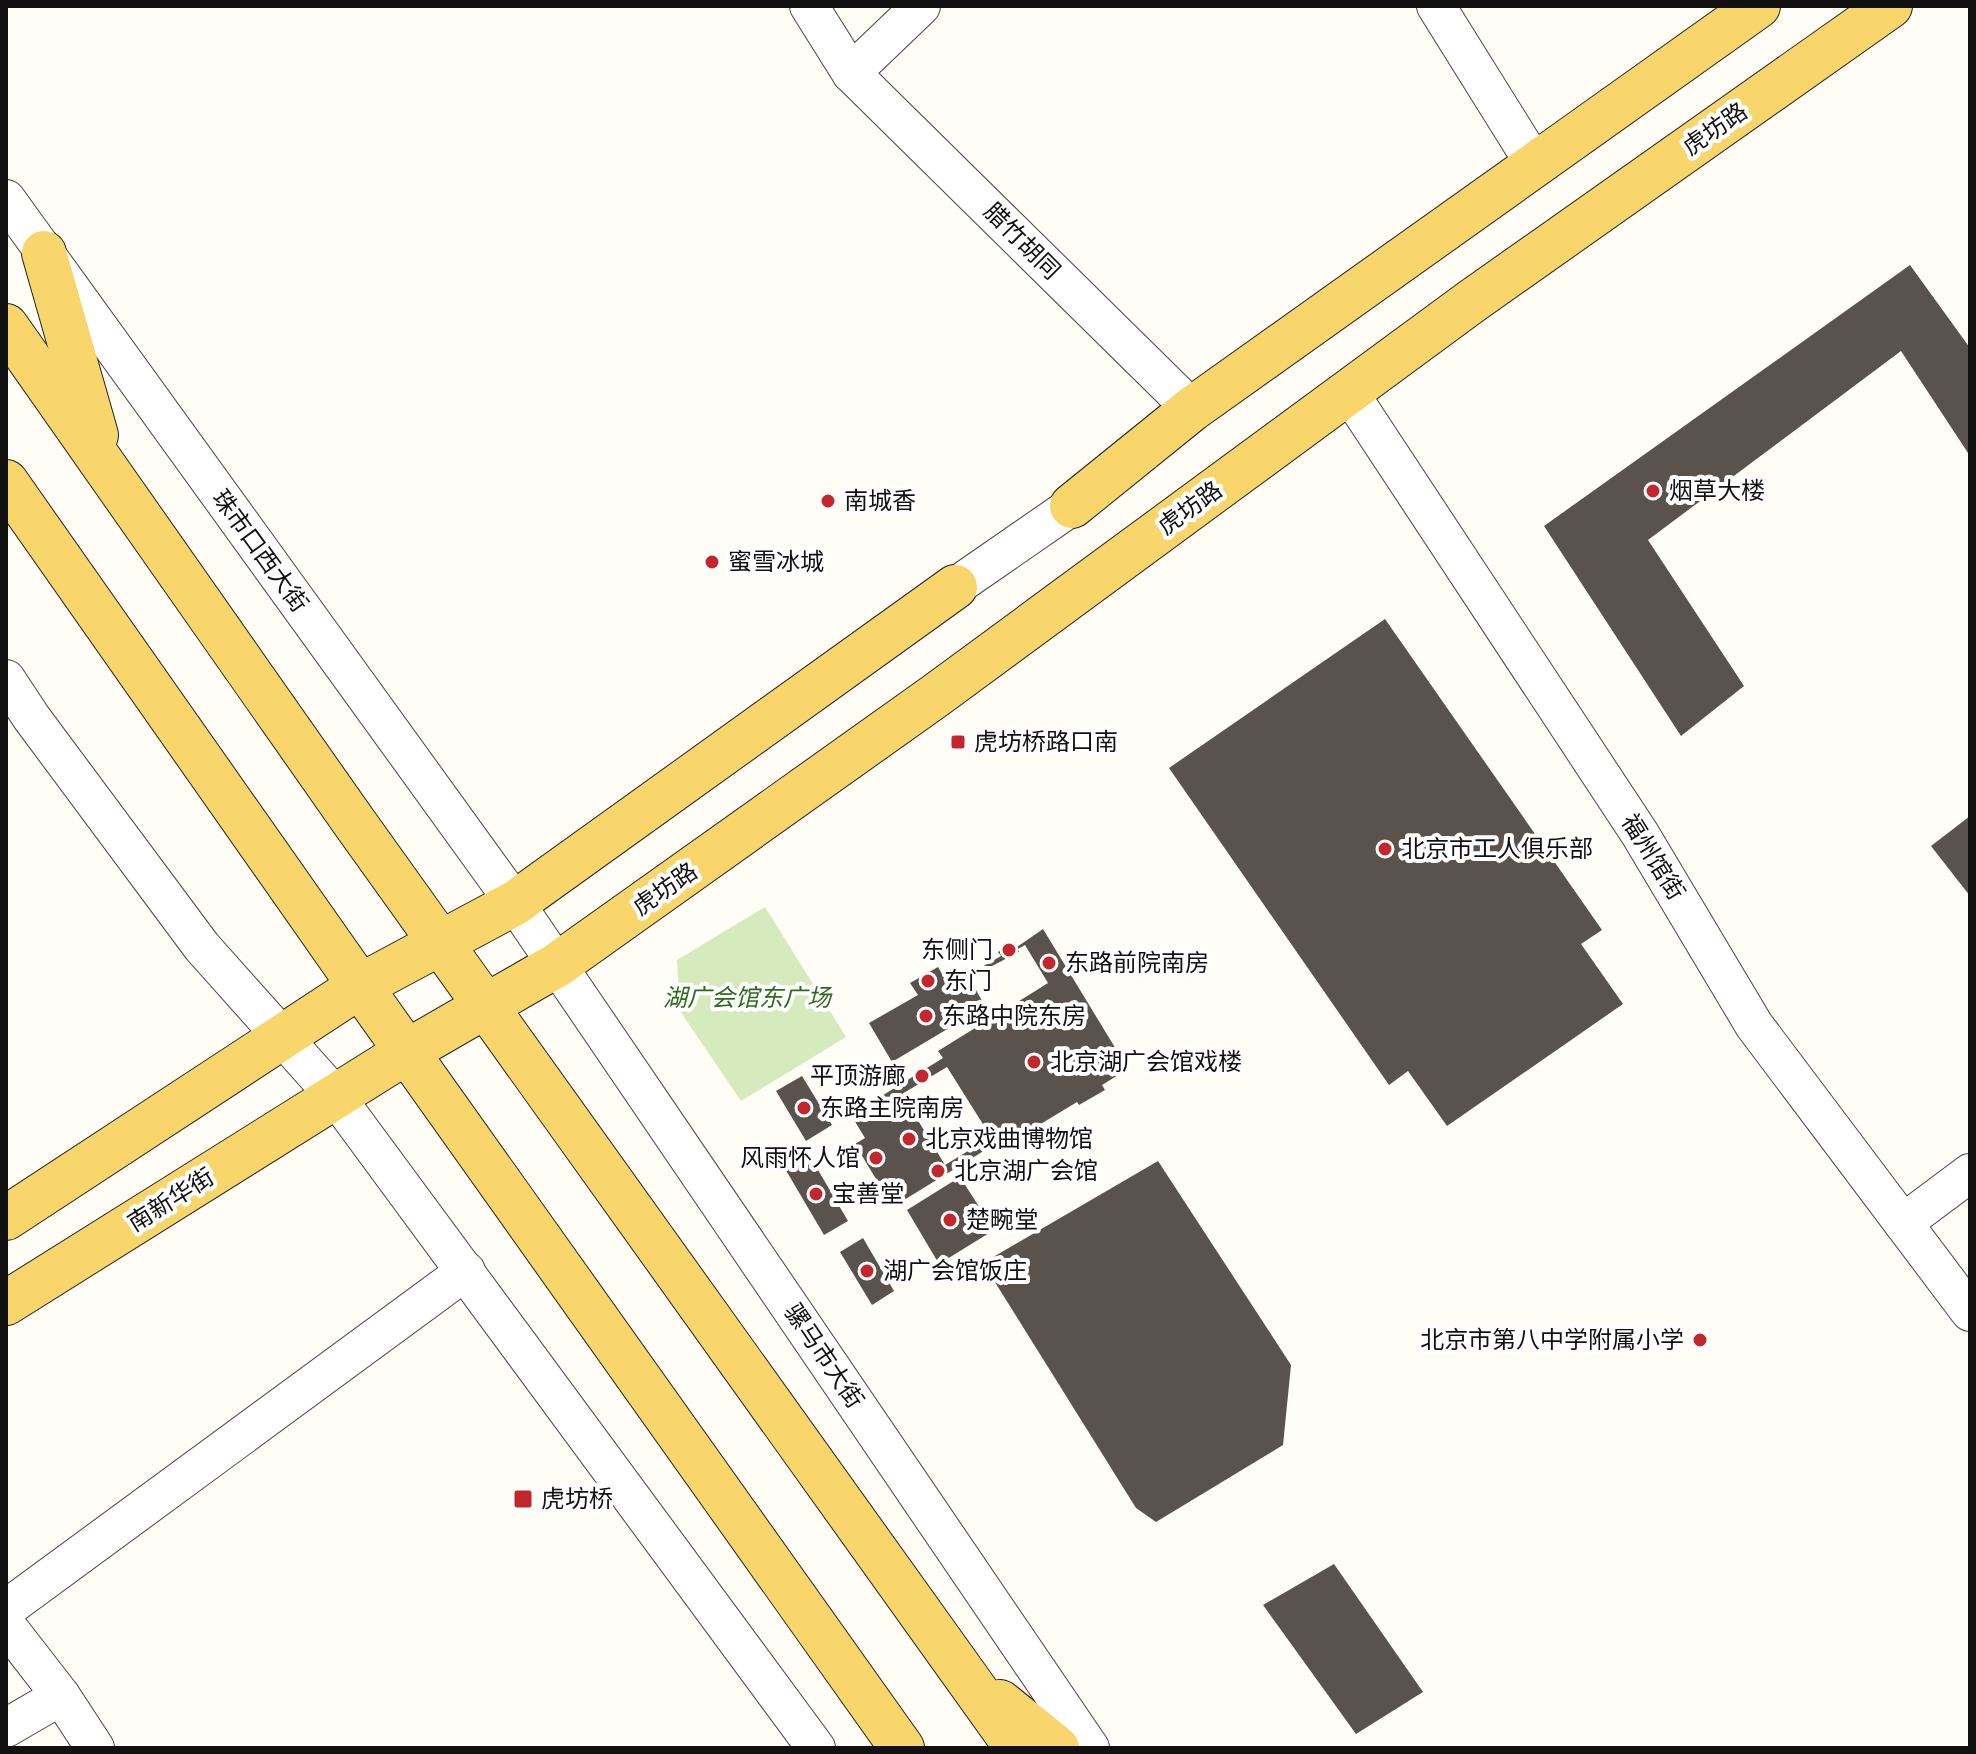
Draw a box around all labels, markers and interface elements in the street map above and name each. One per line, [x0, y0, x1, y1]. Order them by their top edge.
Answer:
street label: 虎坊路 [1677, 96, 1753, 161]
street label: 腊竹胡同 [978, 196, 1067, 285]
street label: 虎坊路 [1152, 475, 1227, 540]
place label: 烟草大楼 [1669, 476, 1765, 505]
marker: 烟草大楼 [1644, 482, 1662, 500]
street label: 珠市口西大街 [206, 484, 314, 617]
place label: 南城香 [844, 486, 916, 515]
marker: 南城香 [819, 492, 837, 510]
place label: 蜜雪冰城 [728, 547, 824, 576]
marker: 蜜雪冰城 [703, 553, 721, 571]
place label: 虎坊桥路口南 [974, 727, 1118, 756]
marker: 虎坊桥路口南 [949, 733, 967, 751]
street label: 福州馆街 [1616, 808, 1691, 905]
place label: 北京市工人俱乐部 [1401, 834, 1593, 863]
marker: 北京市工人俱乐部 [1376, 840, 1394, 858]
street label: 虎坊路 [627, 856, 703, 921]
place label: 东侧门 [921, 935, 993, 964]
marker: 东侧门 [1000, 941, 1018, 959]
place label: 东路前院南房 [1065, 948, 1209, 977]
marker: 东路前院南房 [1040, 954, 1058, 972]
place label: 东门 [944, 966, 992, 995]
marker: 东门 [919, 972, 937, 990]
park label: 湖广会馆东广场 [663, 983, 833, 1012]
place label: 东路中院东房 [942, 1001, 1086, 1030]
marker: 东路中院东房 [917, 1007, 935, 1025]
place label: 北京湖广会馆戏楼 [1050, 1047, 1242, 1076]
marker: 北京湖广会馆戏楼 [1025, 1053, 1043, 1071]
place label: 平顶游廊 [810, 1061, 906, 1090]
marker: 平顶游廊 [913, 1067, 931, 1085]
place label: 东路主院南房 [820, 1093, 964, 1122]
marker: 东路主院南房 [795, 1099, 813, 1117]
place label: 北京戏曲博物馆 [925, 1124, 1093, 1153]
marker: 北京戏曲博物馆 [900, 1130, 918, 1148]
place label: 风雨怀人馆 [740, 1143, 860, 1172]
marker: 风雨怀人馆 [867, 1149, 885, 1167]
place label: 北京湖广会馆 [954, 1156, 1098, 1185]
street label: 南新华街 [122, 1162, 219, 1237]
marker: 北京湖广会馆 [929, 1162, 947, 1180]
place label: 宝善堂 [832, 1179, 904, 1208]
marker: 宝善堂 [807, 1185, 825, 1203]
place label: 楚畹堂 [966, 1205, 1038, 1234]
marker: 楚畹堂 [941, 1211, 959, 1229]
place label: 湖广会馆饭庄 [883, 1256, 1027, 1285]
marker: 湖广会馆饭庄 [858, 1262, 876, 1280]
street label: 骡马市大街 [779, 1298, 870, 1414]
place label: 北京市第八中学附属小学 [1420, 1325, 1684, 1354]
marker: 北京市第八中学附属小学 [1691, 1331, 1709, 1349]
place label: 虎坊桥 [541, 1484, 613, 1513]
marker: 虎坊桥 [512, 1488, 534, 1510]

